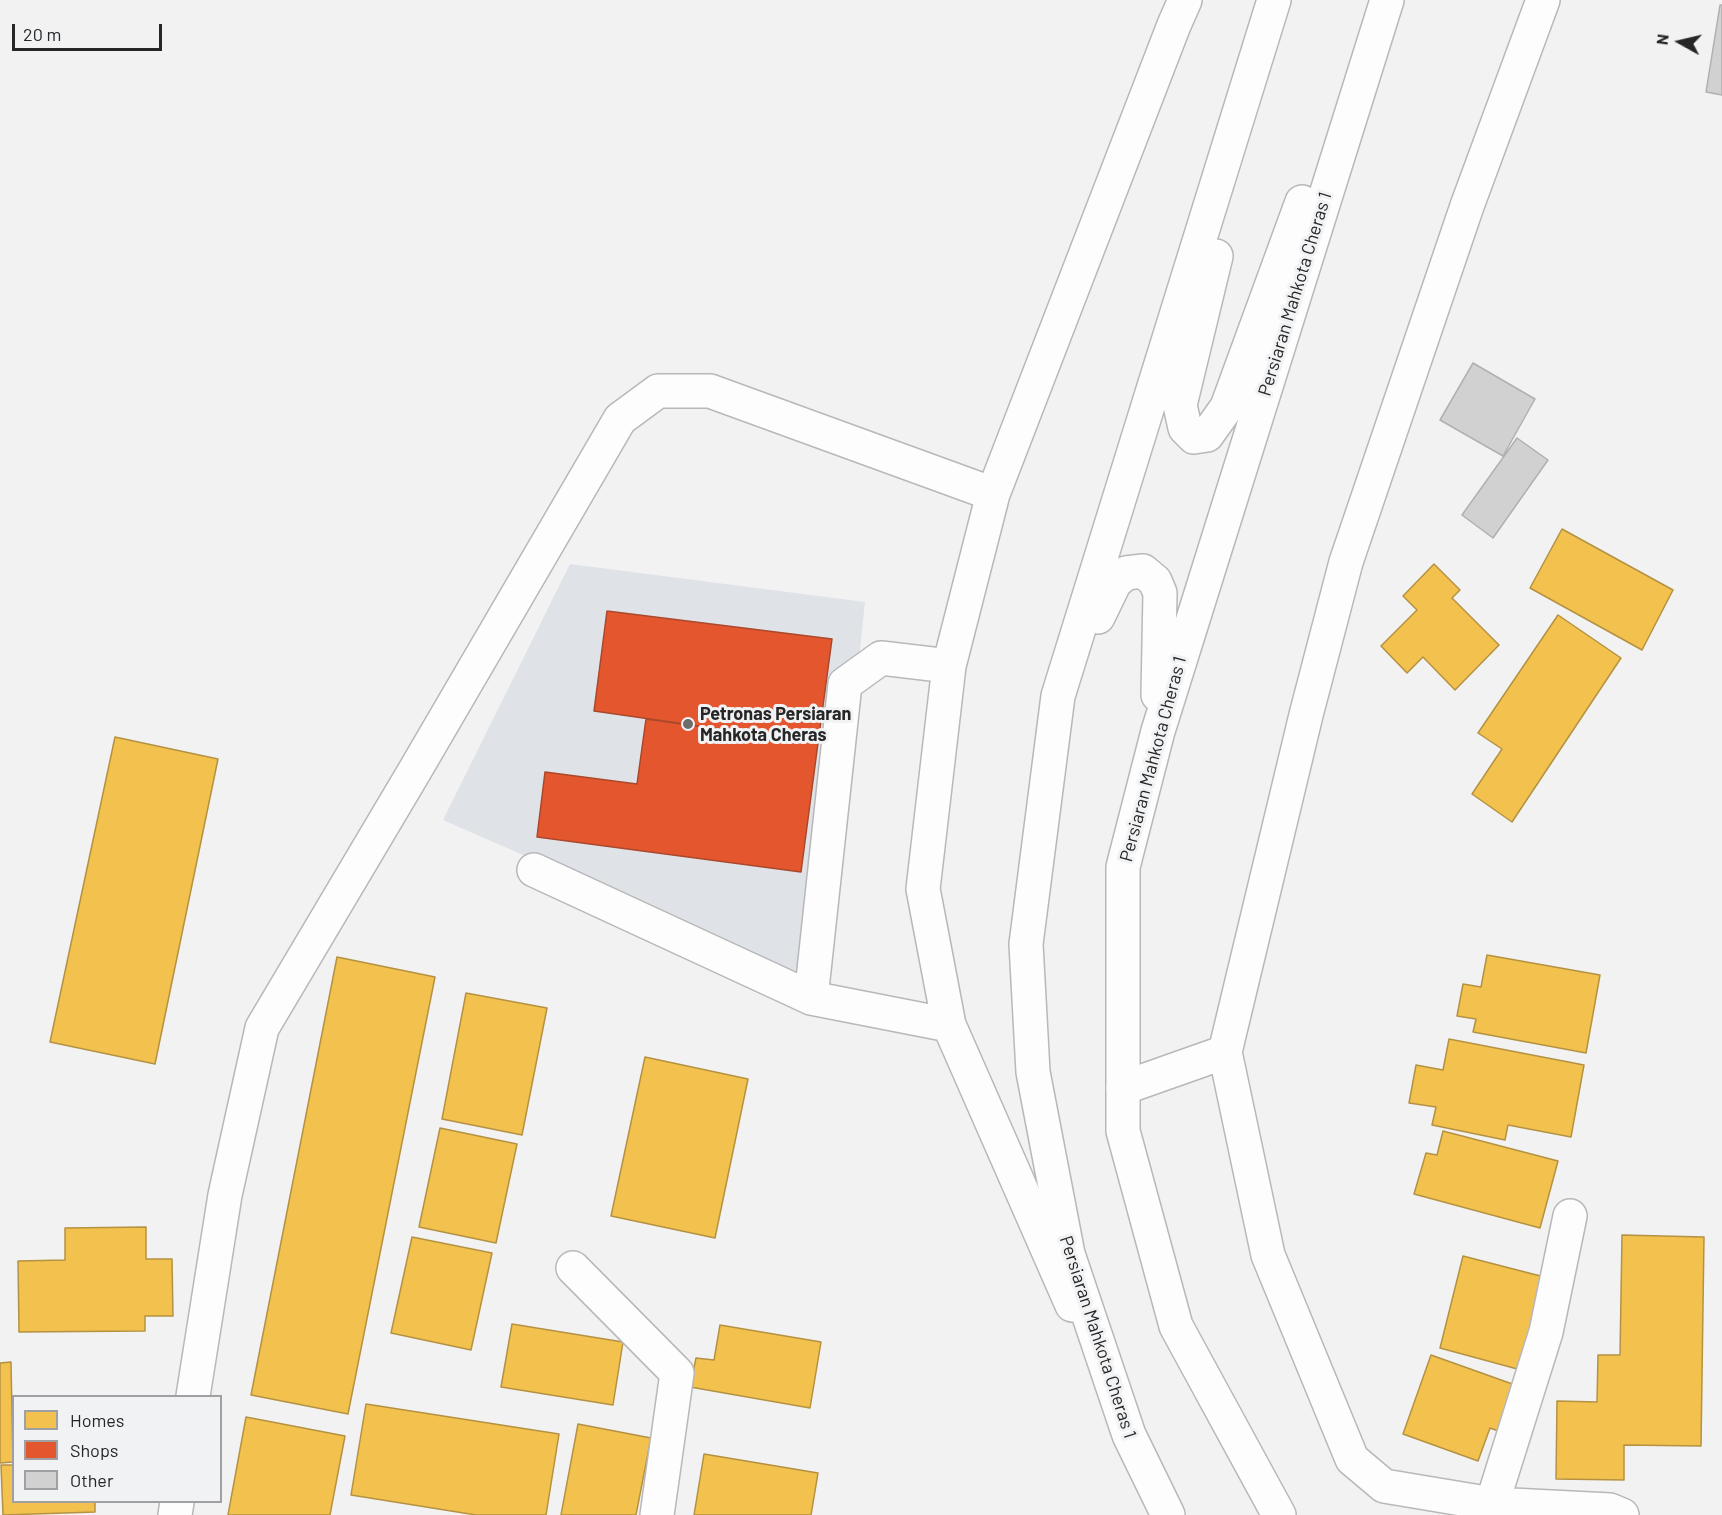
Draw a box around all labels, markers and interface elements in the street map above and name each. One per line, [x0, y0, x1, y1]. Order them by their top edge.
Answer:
scale bar [15, 12, 165, 50]
north arrow [1650, 12, 1710, 72]
text: 20 m [23, 23, 61, 45]
text: N [1652, 33, 1672, 46]
street label: Persiaran Mahkota Cheras 1 [1254, 190, 1336, 398]
street label: Persiaran Mahkota Cheras 1 [1115, 654, 1191, 864]
place label: Petronas Persiaran Mahkota Cheras [700, 703, 851, 746]
marker: Petronas Persiaran Mahkota Cheras [681, 717, 695, 731]
street label: Persiaran Mahkota Cheras 1 [1055, 1233, 1141, 1441]
legend [12, 1395, 222, 1503]
text: Homes [70, 1409, 124, 1431]
text: Shops [70, 1439, 119, 1461]
text: Other [70, 1469, 113, 1491]

